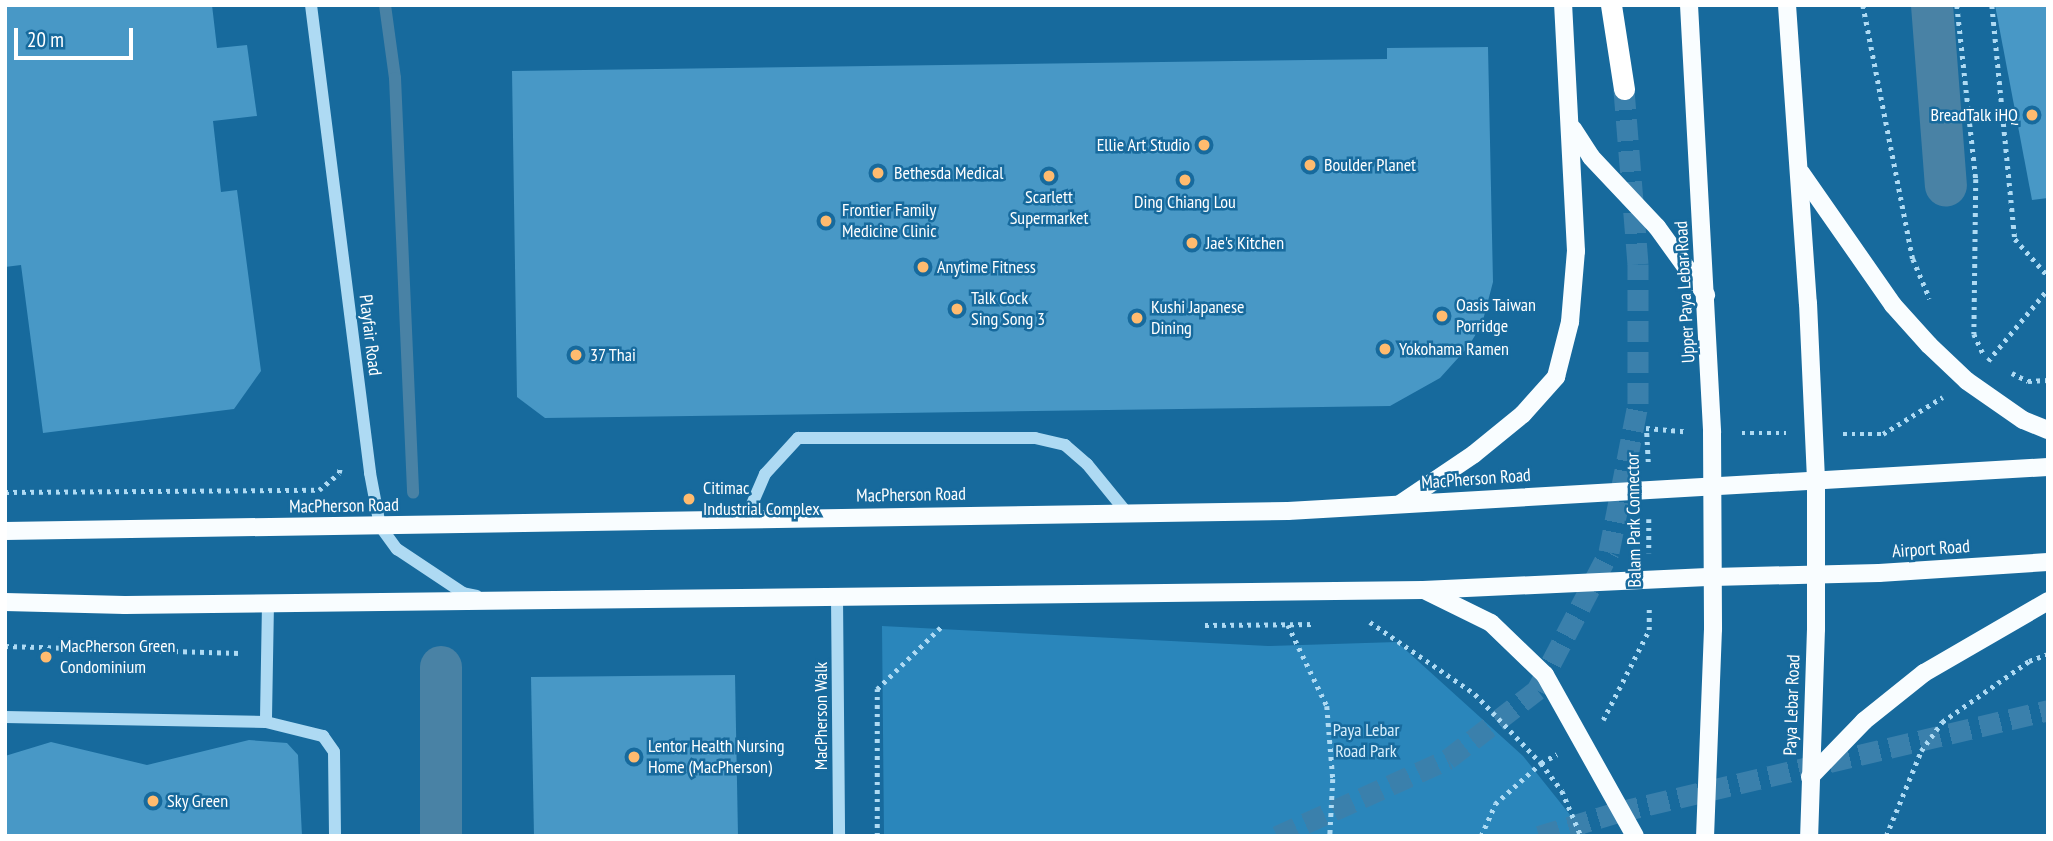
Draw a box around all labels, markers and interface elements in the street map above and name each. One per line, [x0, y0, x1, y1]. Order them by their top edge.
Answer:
scale bar [18, 14, 136, 58]
text: 20 m [27, 26, 64, 53]
place label: BreadTalk iHQ [1930, 104, 2018, 126]
marker: BreadTalk iHQ [2024, 107, 2040, 123]
place label: Ellie Art Studio [1096, 134, 1190, 156]
marker: Ellie Art Studio [1196, 137, 1212, 153]
place label: Boulder Planet [1324, 154, 1416, 176]
marker: Boulder Planet [1302, 157, 1318, 173]
place label: Bethesda Medical [894, 162, 1004, 184]
marker: Bethesda Medical [868, 163, 888, 183]
marker: Scarlett Supermarket [1041, 168, 1057, 184]
marker: Ding Chiang Lou [1177, 172, 1193, 188]
place label: Scarlett Supermarket [1010, 187, 1088, 230]
place label: Ding Chiang Lou [1134, 191, 1236, 213]
place label: Frontier Family Medicine Clinic [842, 200, 937, 242]
marker: Frontier Family Medicine Clinic [816, 211, 836, 231]
street label: Upper Paya Lebar Road [1670, 220, 1700, 364]
place label: Jae's Kitchen [1206, 232, 1284, 254]
marker: Jae's Kitchen [1184, 235, 1200, 251]
place label: Anytime Fitness [937, 256, 1036, 278]
marker: Anytime Fitness [915, 259, 931, 275]
place label: Talk Cock Sing Song 3 [971, 288, 1045, 330]
street label: Playfair Road [354, 293, 386, 377]
place label: Oasis Taiwan Porridge [1456, 295, 1536, 338]
place label: Kushi Japanese Dining [1151, 297, 1244, 340]
marker: Talk Cock Sing Song 3 [949, 301, 965, 317]
marker: Oasis Taiwan Porridge [1434, 308, 1450, 324]
marker: Kushi Japanese Dining [1129, 310, 1145, 326]
place label: Yokohama Ramen [1399, 338, 1509, 360]
marker: Yokohama Ramen [1377, 341, 1393, 357]
place label: 37 Thai [590, 344, 637, 366]
marker: 37 Thai [568, 347, 584, 363]
street label: Balam Park Connector [1622, 452, 1646, 588]
street label: MacPherson Road [1420, 464, 1532, 494]
place label: Citimac Industrial Complex [703, 478, 820, 520]
street label: MacPherson Road [856, 483, 966, 507]
marker: Citimac Industrial Complex [681, 491, 697, 507]
street label: MacPherson Road [289, 494, 399, 518]
street label: Airport Road [1891, 536, 1971, 562]
place label: MacPherson Green Condominium [60, 636, 175, 678]
marker: MacPherson Green Condominium [38, 649, 54, 665]
street label: Paya Lebar Road [1779, 654, 1805, 756]
street label: MacPherson Walk [810, 662, 832, 770]
park label: Paya Lebar Road Park [1333, 720, 1399, 762]
place label: Lentor Health Nursing Home (MacPherson) [648, 736, 785, 778]
marker: Lentor Health Nursing Home (MacPherson) [626, 749, 642, 765]
place label: Sky Green [167, 790, 229, 812]
marker: Sky Green [145, 793, 161, 809]

